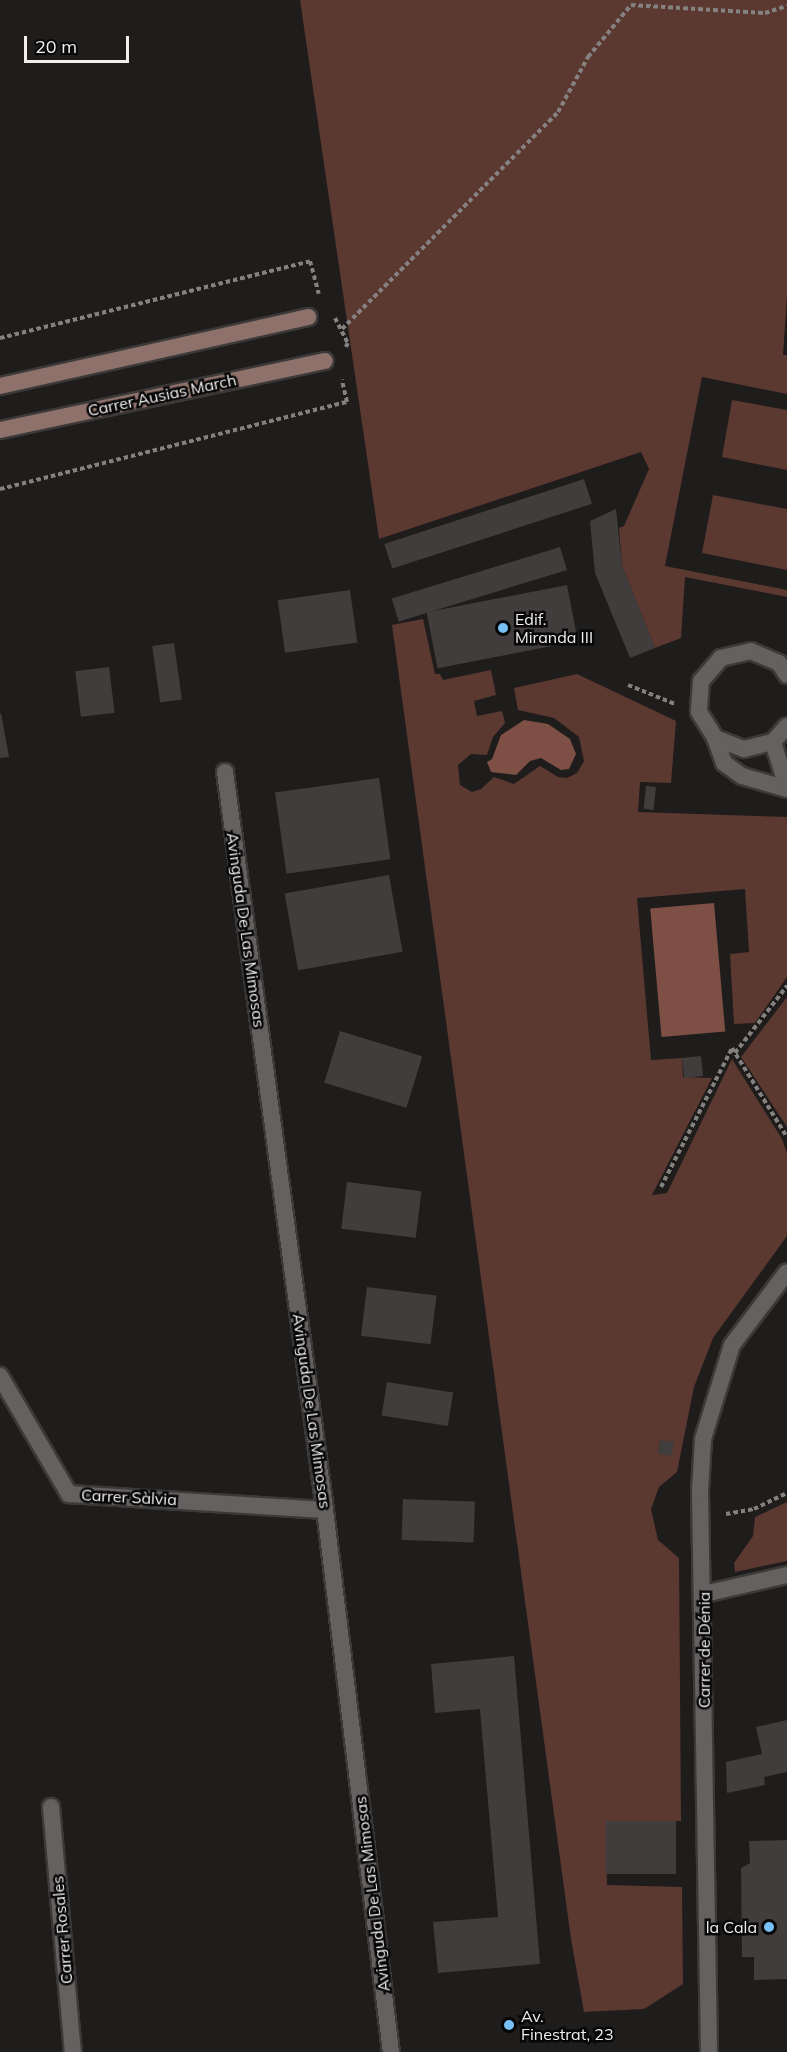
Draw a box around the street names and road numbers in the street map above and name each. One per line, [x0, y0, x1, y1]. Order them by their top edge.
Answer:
street label: Carrer Ausias March [86, 370, 238, 420]
street label: Avinguda De Las Mimosas [223, 831, 269, 1029]
street label: Avinguda De Las Mimosas [289, 1312, 335, 1510]
street label: Carrer Sàlvia [81, 1485, 177, 1509]
street label: Carrer de Dénia [694, 1592, 714, 1708]
street label: Avinguda De Las Mimosas [350, 1795, 394, 1993]
street label: Carrer Rosales [48, 1875, 76, 1985]

